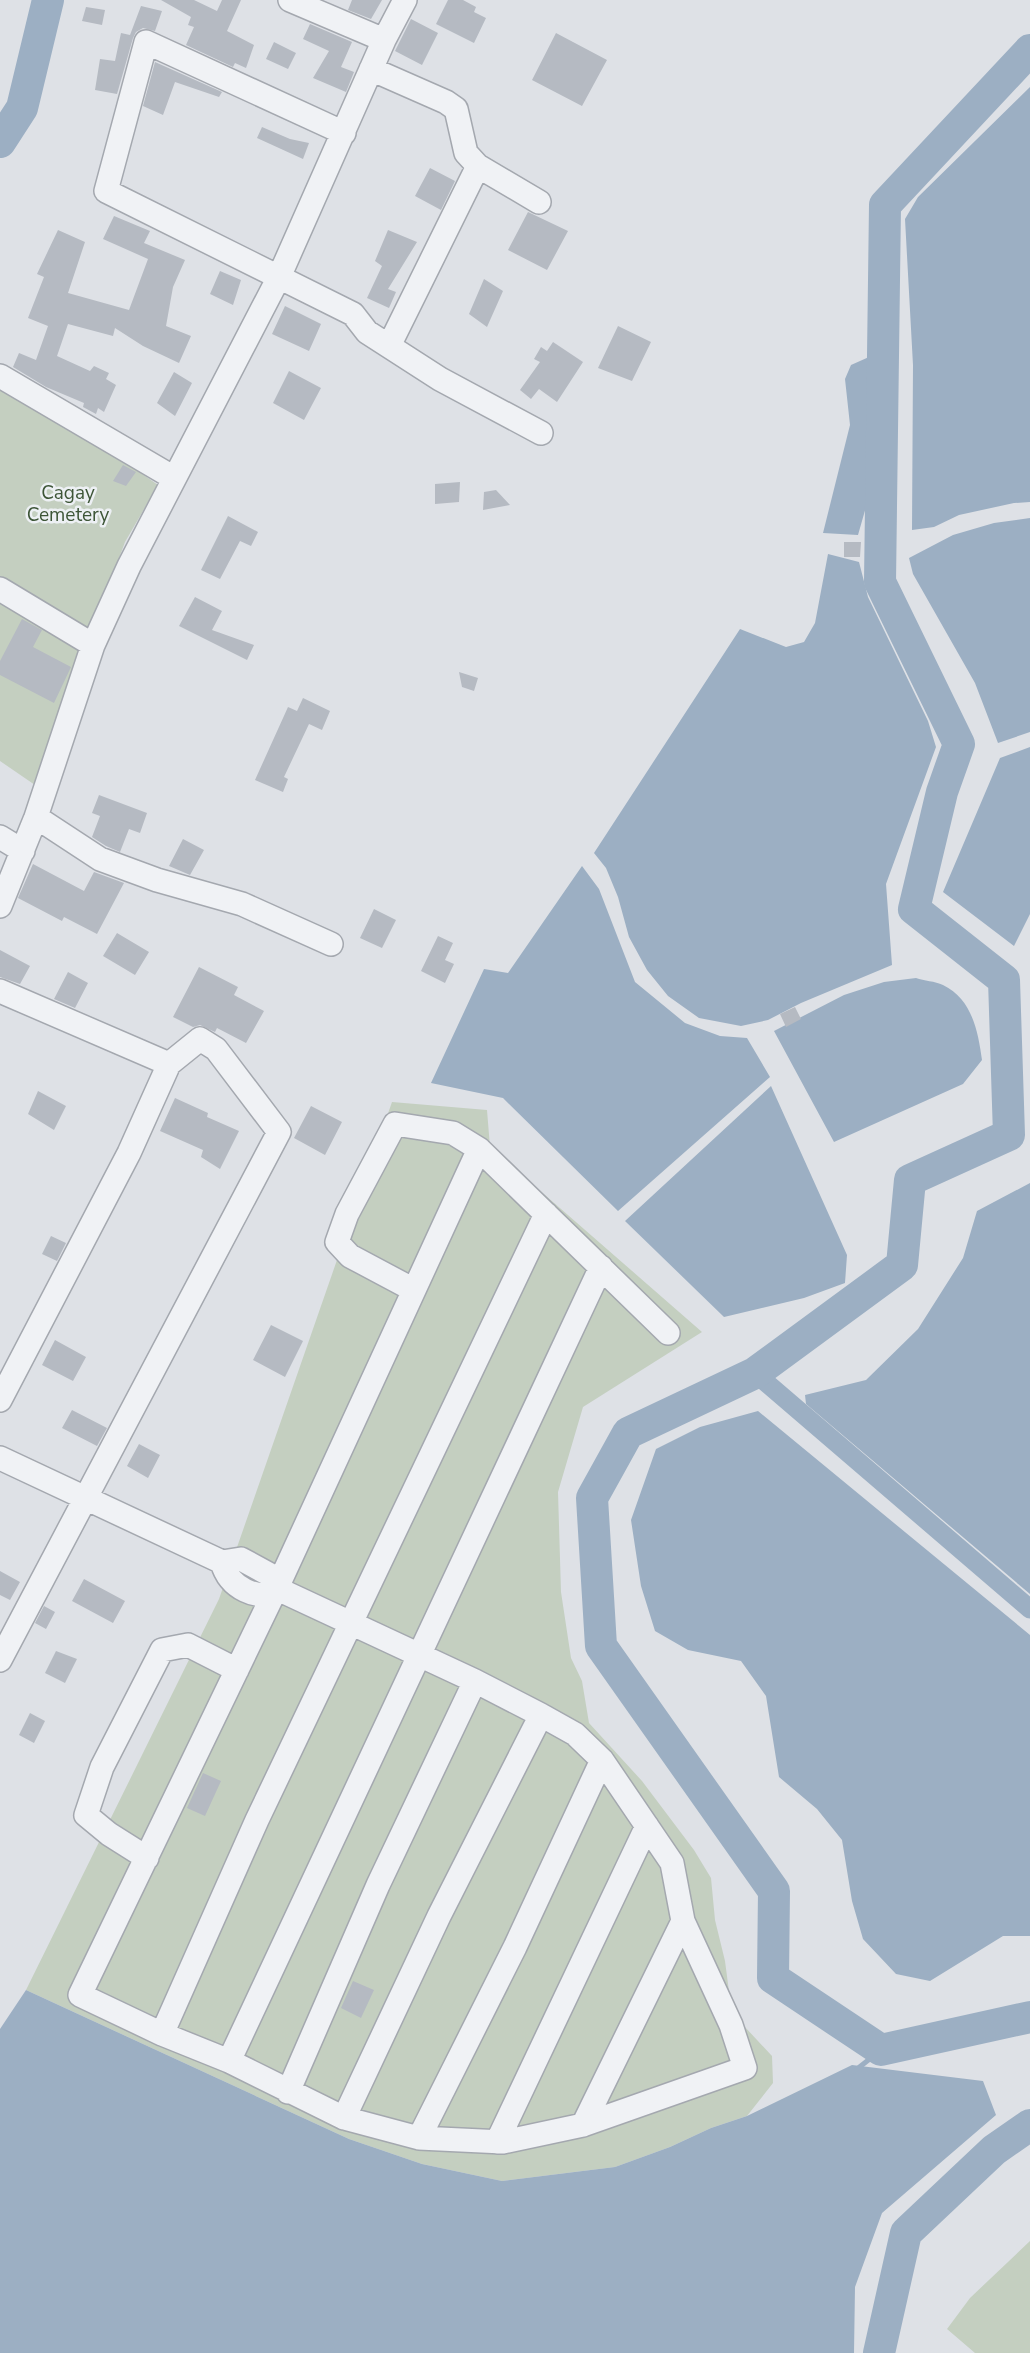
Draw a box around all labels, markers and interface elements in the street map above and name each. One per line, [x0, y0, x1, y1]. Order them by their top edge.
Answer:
park label: Cagay Cemetery [27, 480, 109, 528]

